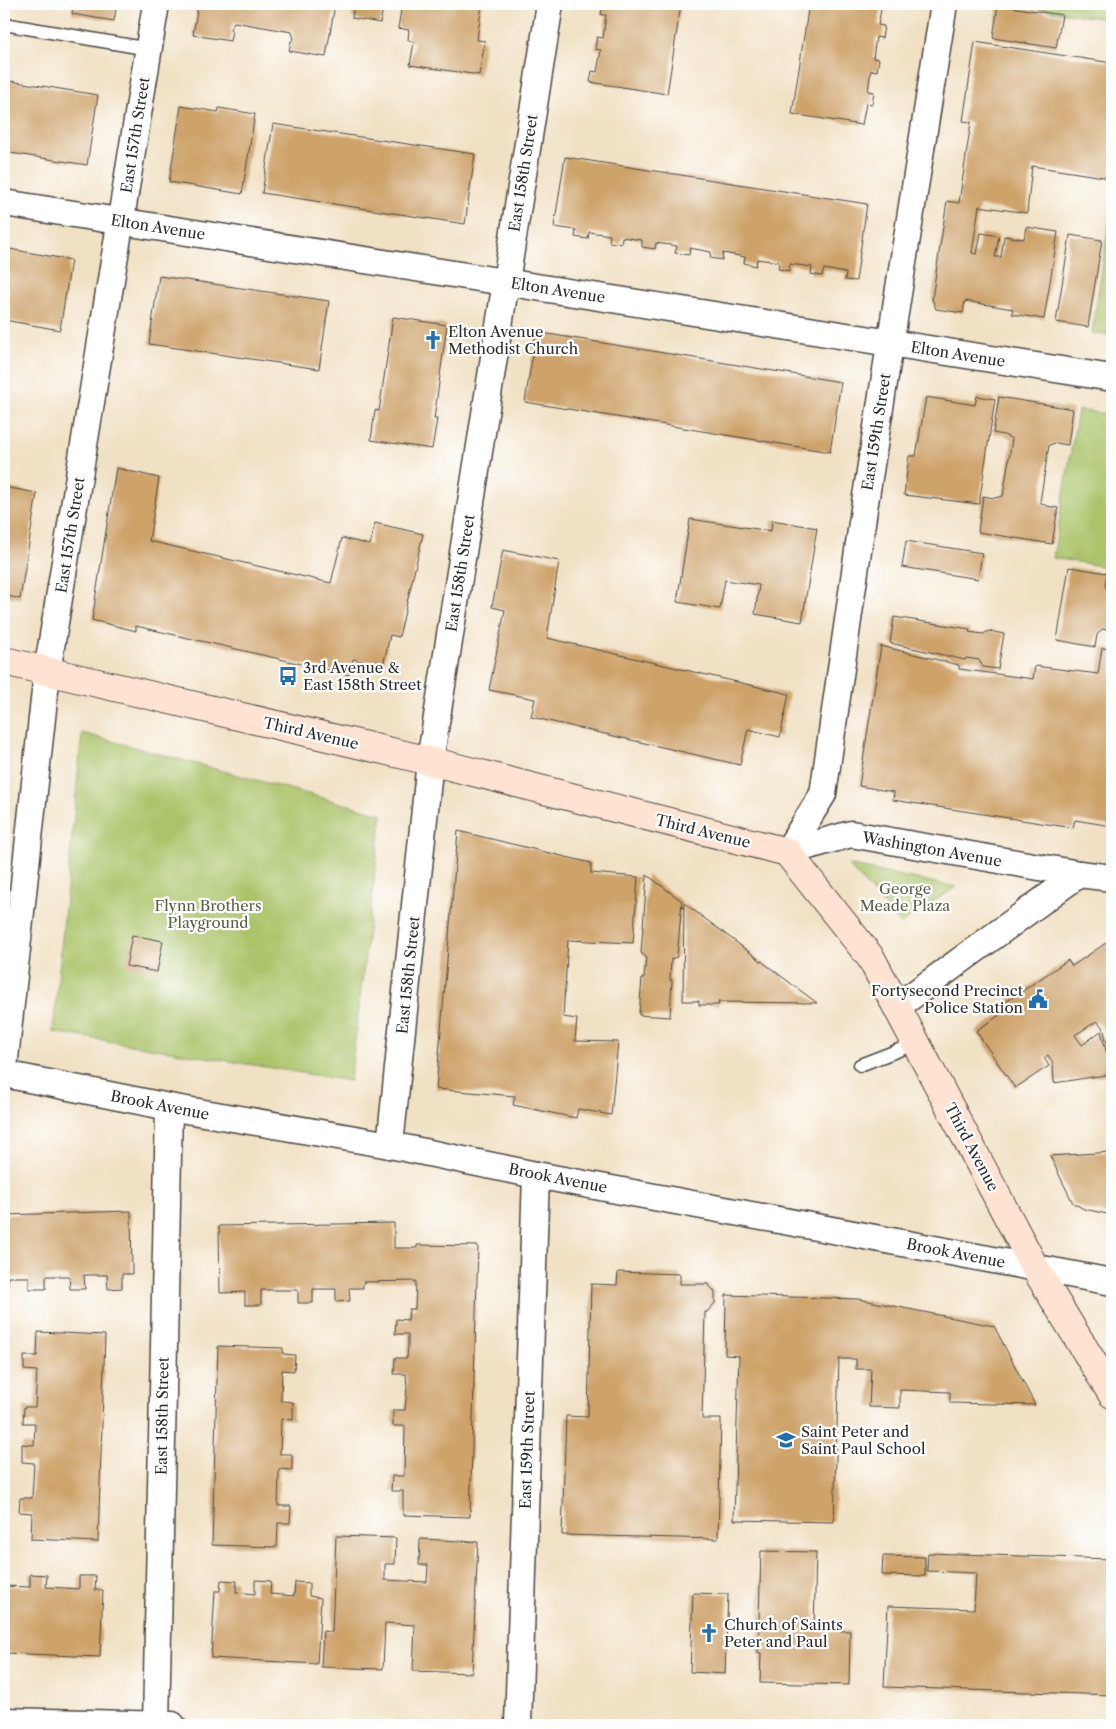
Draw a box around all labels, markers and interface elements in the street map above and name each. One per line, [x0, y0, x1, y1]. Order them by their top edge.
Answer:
street label: East 157th Street [116, 75, 154, 194]
street label: East 158th Street [504, 112, 542, 233]
street label: Elton Avenue [109, 210, 207, 244]
street label: Elton Avenue [509, 273, 607, 307]
place label: Elton Avenue Methodist Church [448, 322, 579, 358]
church icon: Elton Avenue Methodist Church [422, 329, 444, 351]
street label: Elton Avenue [909, 337, 1007, 371]
street label: East 159th Street [857, 371, 895, 492]
street label: East 157th Street [51, 475, 89, 594]
street label: East 158th Street [441, 512, 479, 633]
place label: 3rd Avenue & East 158th Street [303, 658, 422, 694]
bus stop icon: 3rd Avenue & East 158th Street [277, 665, 299, 687]
street label: Third Avenue [262, 713, 360, 753]
street label: Third Avenue [654, 810, 752, 852]
street label: Washington Avenue [860, 827, 1003, 871]
park label: George Meade Plaza [860, 879, 950, 915]
park label: Flynn Brothers Playground [155, 896, 261, 932]
street label: East 158th Street [392, 914, 424, 1035]
place label: Fortysecond Precinct Police Station [871, 981, 1024, 1017]
public building icon: Fortysecond Precinct Police Station [1027, 988, 1049, 1010]
street label: Brook Avenue [109, 1086, 211, 1124]
street label: Third Avenue [941, 1100, 1003, 1194]
street label: Brook Avenue [507, 1159, 609, 1197]
street label: Brook Avenue [905, 1234, 1007, 1272]
street label: East 158th Street [151, 1356, 173, 1475]
street label: East 159th Street [515, 1390, 539, 1510]
place label: Saint Peter and Saint Paul School [801, 1422, 926, 1458]
school or university icon: Saint Peter and Saint Paul School [775, 1429, 797, 1451]
place label: Church of Saints Peter and Paul [724, 1615, 843, 1651]
church icon: Church of Saints Peter and Paul [698, 1622, 720, 1644]

